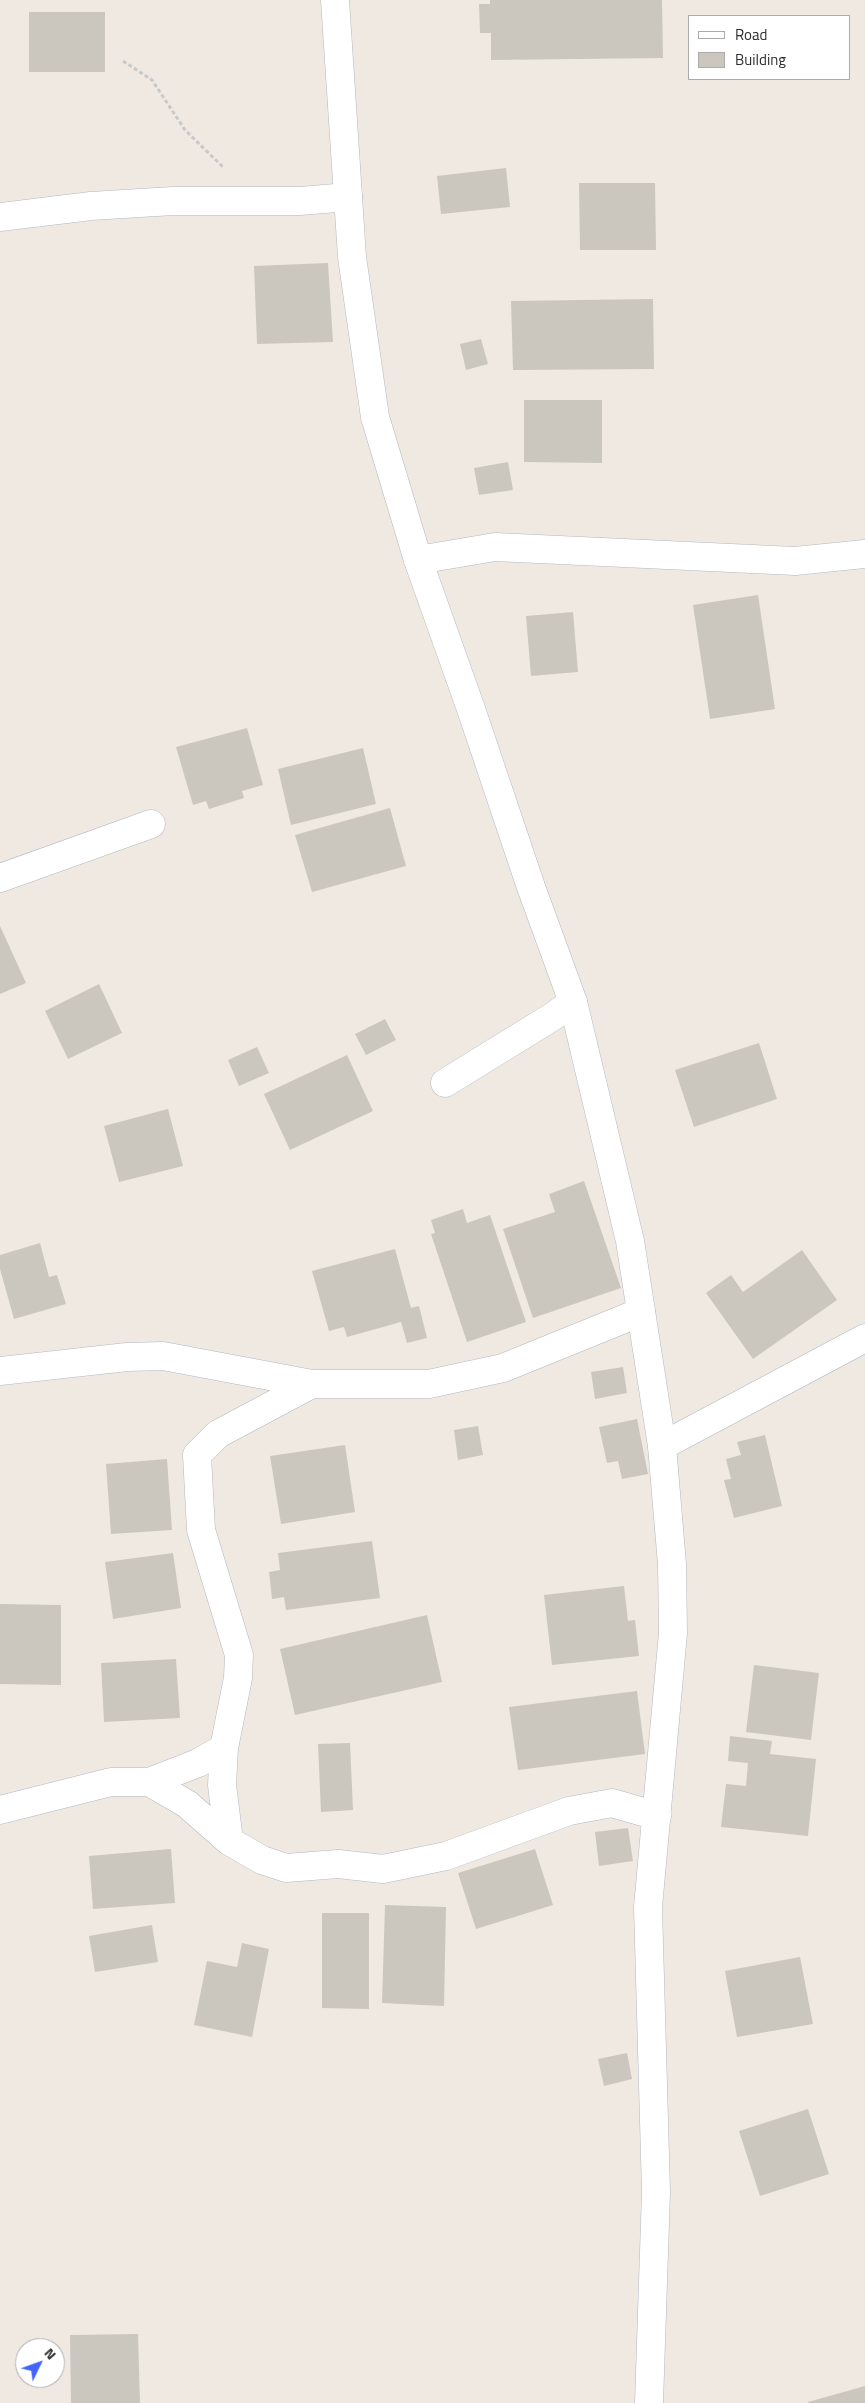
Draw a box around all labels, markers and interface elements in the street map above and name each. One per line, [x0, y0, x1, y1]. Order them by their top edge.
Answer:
legend [688, 15, 850, 80]
text: Road [735, 23, 767, 46]
text: Building [735, 48, 786, 71]
north arrow [15, 2338, 65, 2388]
text: N [40, 2343, 62, 2364]

